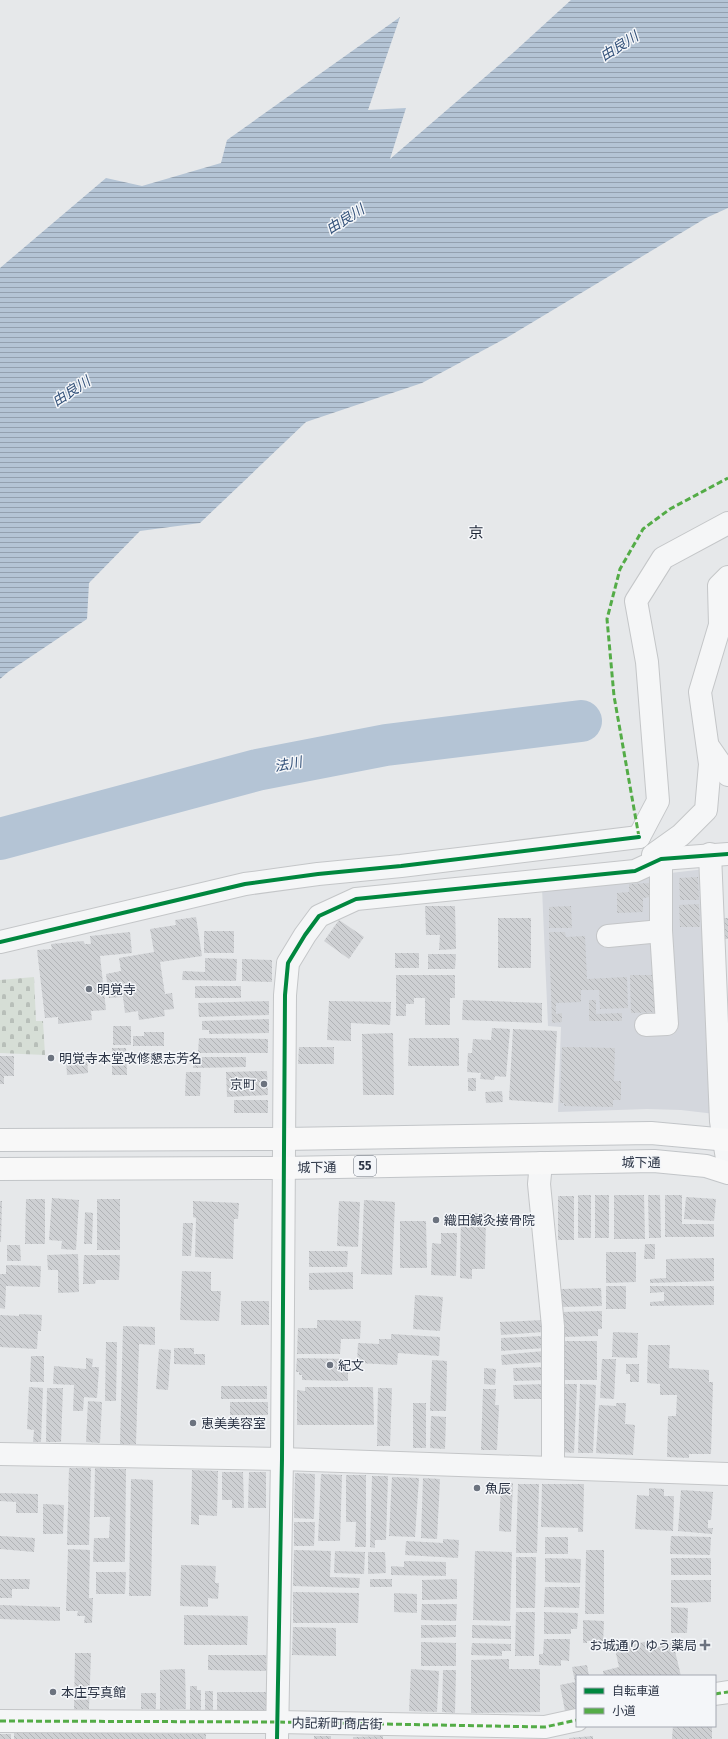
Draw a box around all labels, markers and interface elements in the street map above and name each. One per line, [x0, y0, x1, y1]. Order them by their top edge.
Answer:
water label: 由良川 [597, 27, 643, 65]
water label: 由良川 [323, 200, 369, 238]
water label: 由良川 [49, 372, 95, 410]
district label: 京 [468, 524, 484, 542]
water label: 法川 [273, 753, 305, 776]
place label: 明覚寺 [97, 982, 136, 997]
marker: 明覚寺 [84, 984, 94, 994]
place label: 明覚寺本堂改修懇志芳名 [59, 1051, 202, 1066]
marker: 明覚寺本堂改修懇志芳名 [46, 1053, 56, 1063]
place label: 京町 [230, 1077, 256, 1092]
marker: 京町 [259, 1079, 269, 1089]
street label: 城下通 [621, 1155, 661, 1170]
road number: 55 [354, 1156, 376, 1176]
street label: 城下通 [297, 1160, 337, 1175]
place label: 織田鍼灸接骨院 [444, 1213, 535, 1228]
marker: 織田鍼灸接骨院 [431, 1215, 441, 1225]
place label: 紀文 [338, 1358, 364, 1373]
marker: 紀文 [325, 1360, 335, 1370]
place label: 恵美美容室 [201, 1416, 266, 1431]
marker: 恵美美容室 [188, 1418, 198, 1428]
place label: 魚辰 [485, 1481, 511, 1496]
marker: 魚辰 [472, 1483, 482, 1493]
place label: お城通り ゆう薬局 [590, 1638, 697, 1653]
marker: お城通り ゆう薬局 [700, 1640, 710, 1650]
legend [576, 1675, 716, 1727]
text: 自転車道 [612, 1684, 660, 1698]
place label: 本庄写真館 [61, 1685, 126, 1700]
marker: 本庄写真館 [48, 1687, 58, 1697]
text: 小道 [612, 1704, 636, 1718]
street label: 内記新町商店街 [291, 1715, 383, 1732]

